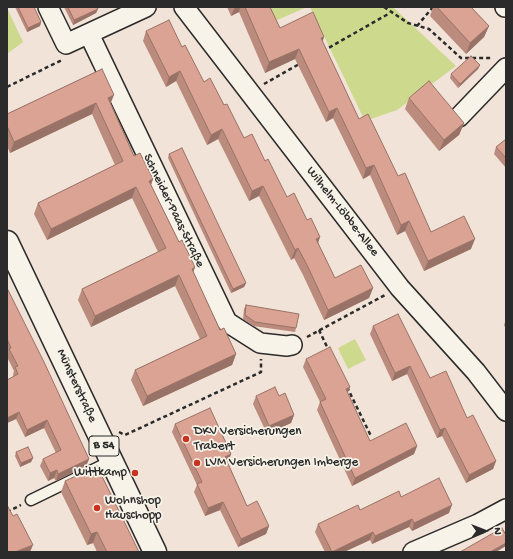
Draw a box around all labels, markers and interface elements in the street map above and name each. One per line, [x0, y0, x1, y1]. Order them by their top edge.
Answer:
street label: Schneider-Paas-Straße [139, 152, 207, 270]
street label: Wilhelm-Löbbe-Allee [302, 164, 382, 260]
street label: Münsterstraße [52, 347, 100, 425]
place label: DKV Versicherungen Trabert [194, 424, 301, 455]
marker: DKV Versicherungen Trabert [181, 434, 191, 444]
road number: B 54 [89, 436, 119, 456]
place label: LVM Versicherungen Imberge [205, 455, 358, 471]
marker: LVM Versicherungen Imberge [192, 458, 202, 468]
place label: Wittkamp [74, 465, 127, 481]
marker: Wittkamp [130, 468, 140, 478]
place label: Wohnshop Hauschopp [105, 493, 161, 524]
marker: Wohnshop Hauschopp [92, 503, 102, 513]
north arrow [465, 511, 505, 551]
text: N [491, 527, 503, 535]

